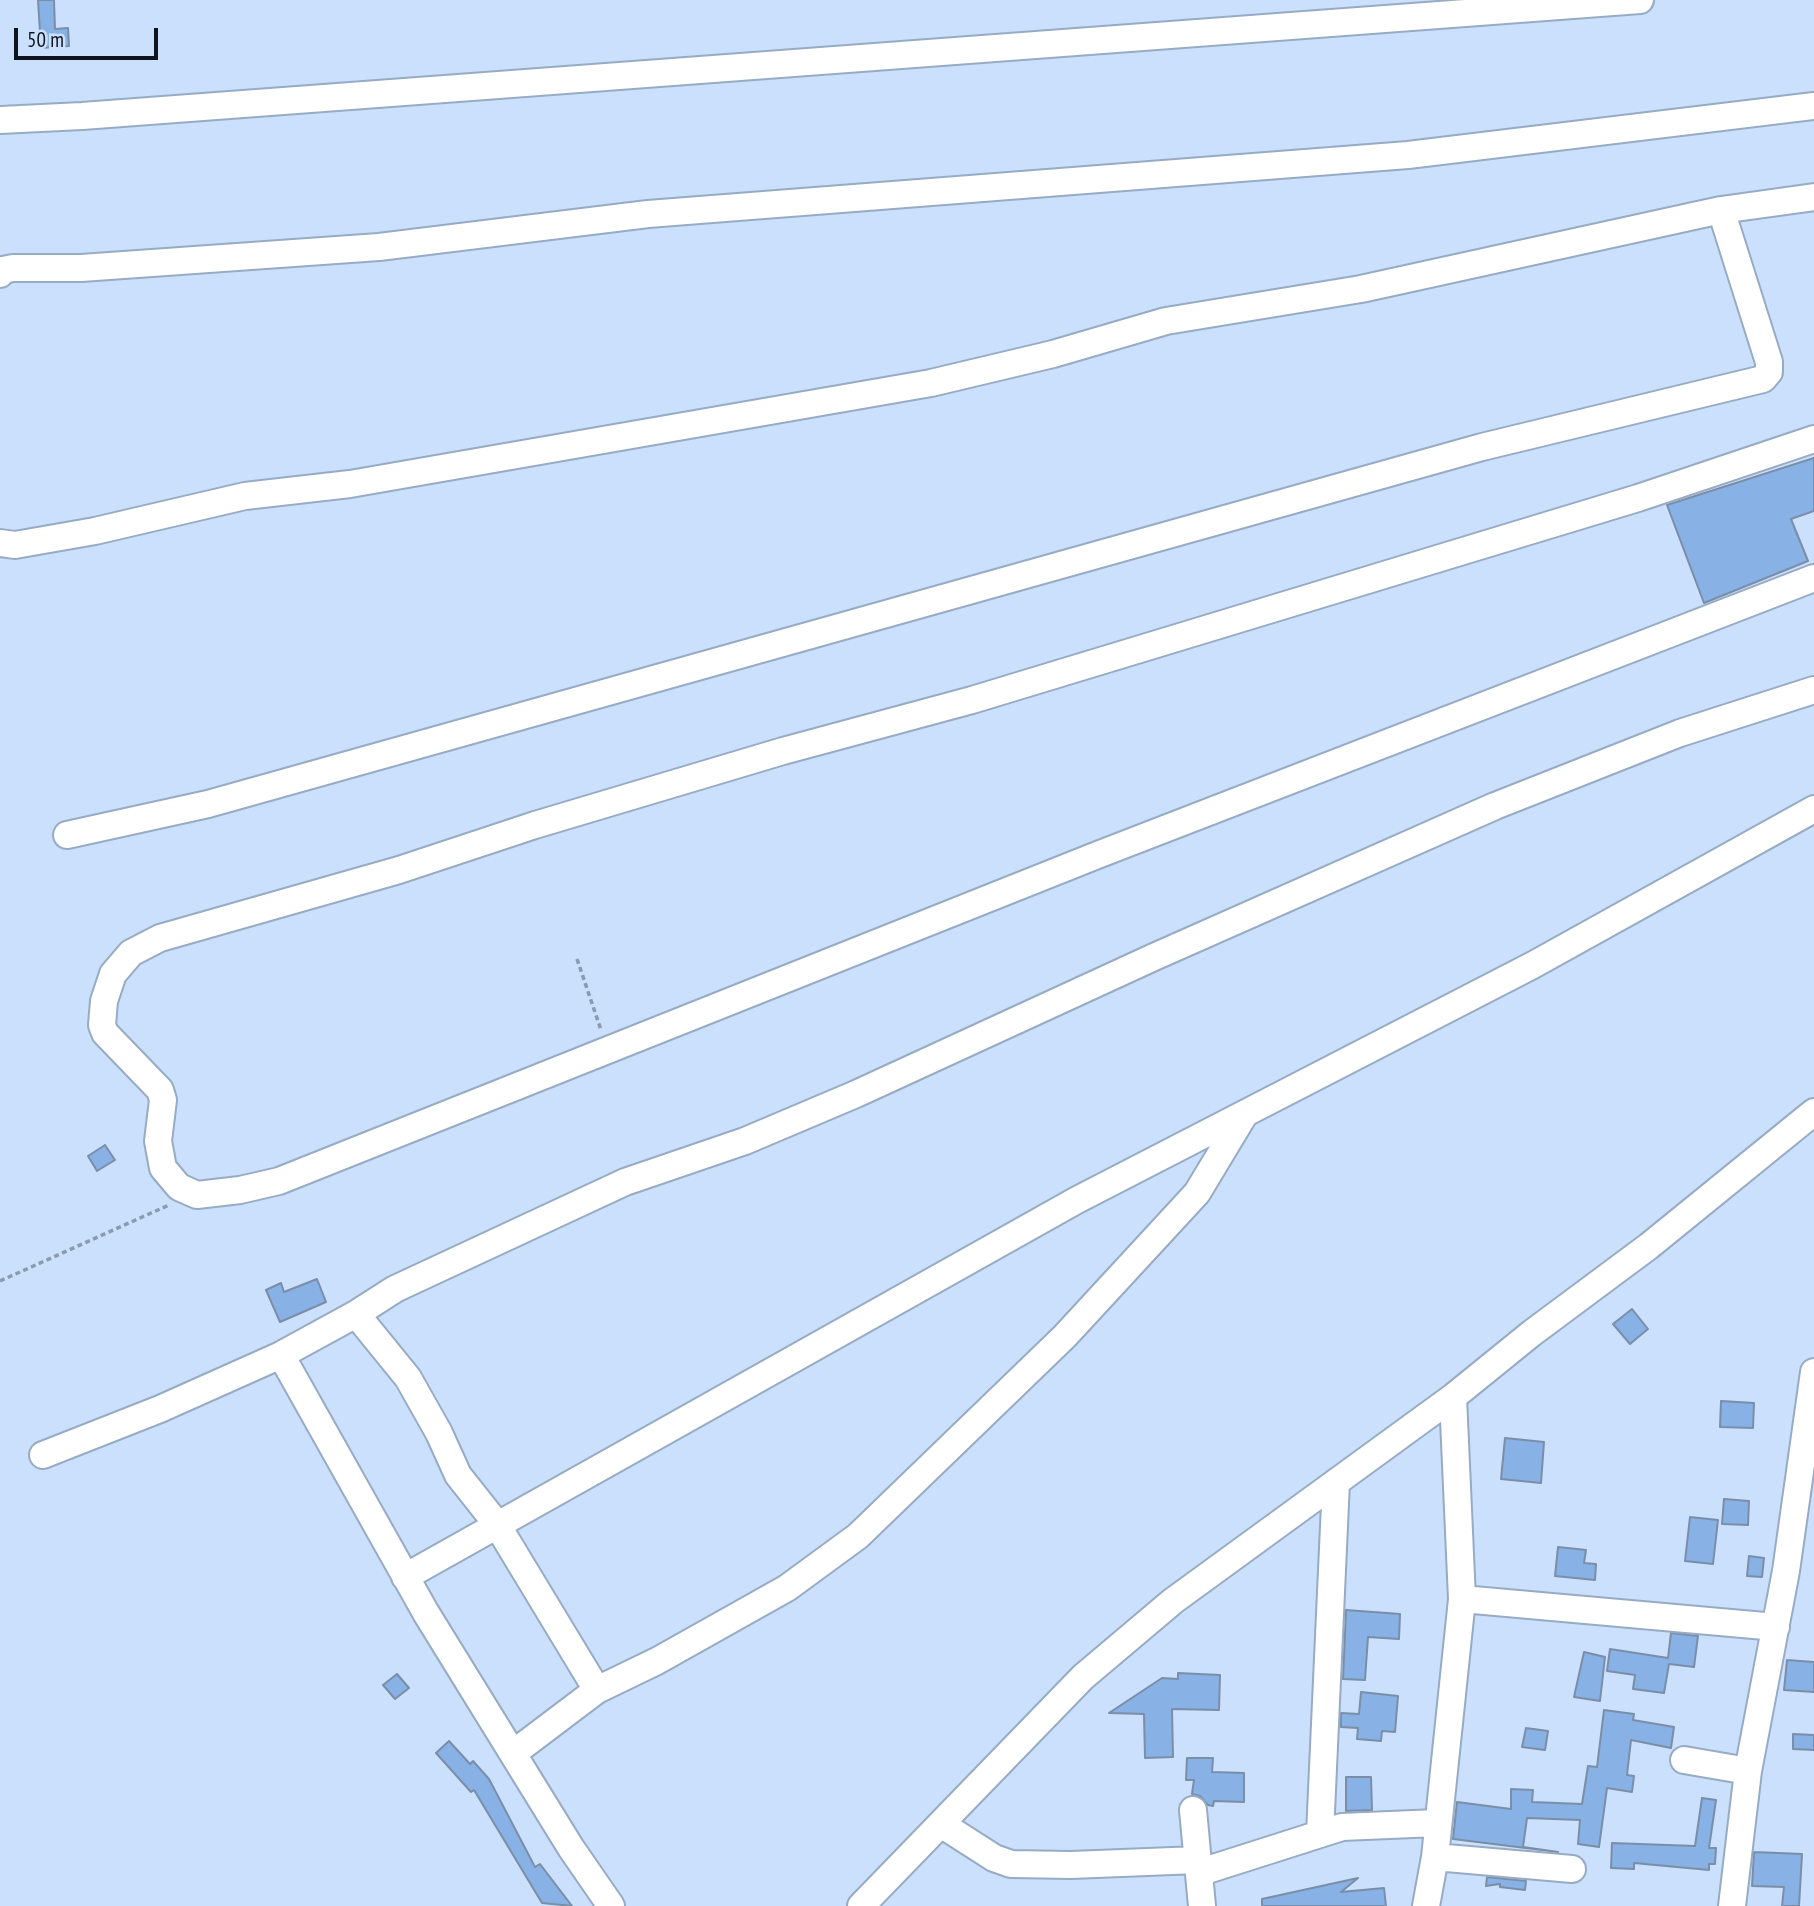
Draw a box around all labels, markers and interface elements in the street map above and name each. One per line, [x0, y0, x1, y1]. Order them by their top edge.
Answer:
scale bar [18, 14, 161, 58]
text: 50 m [27, 26, 64, 53]

